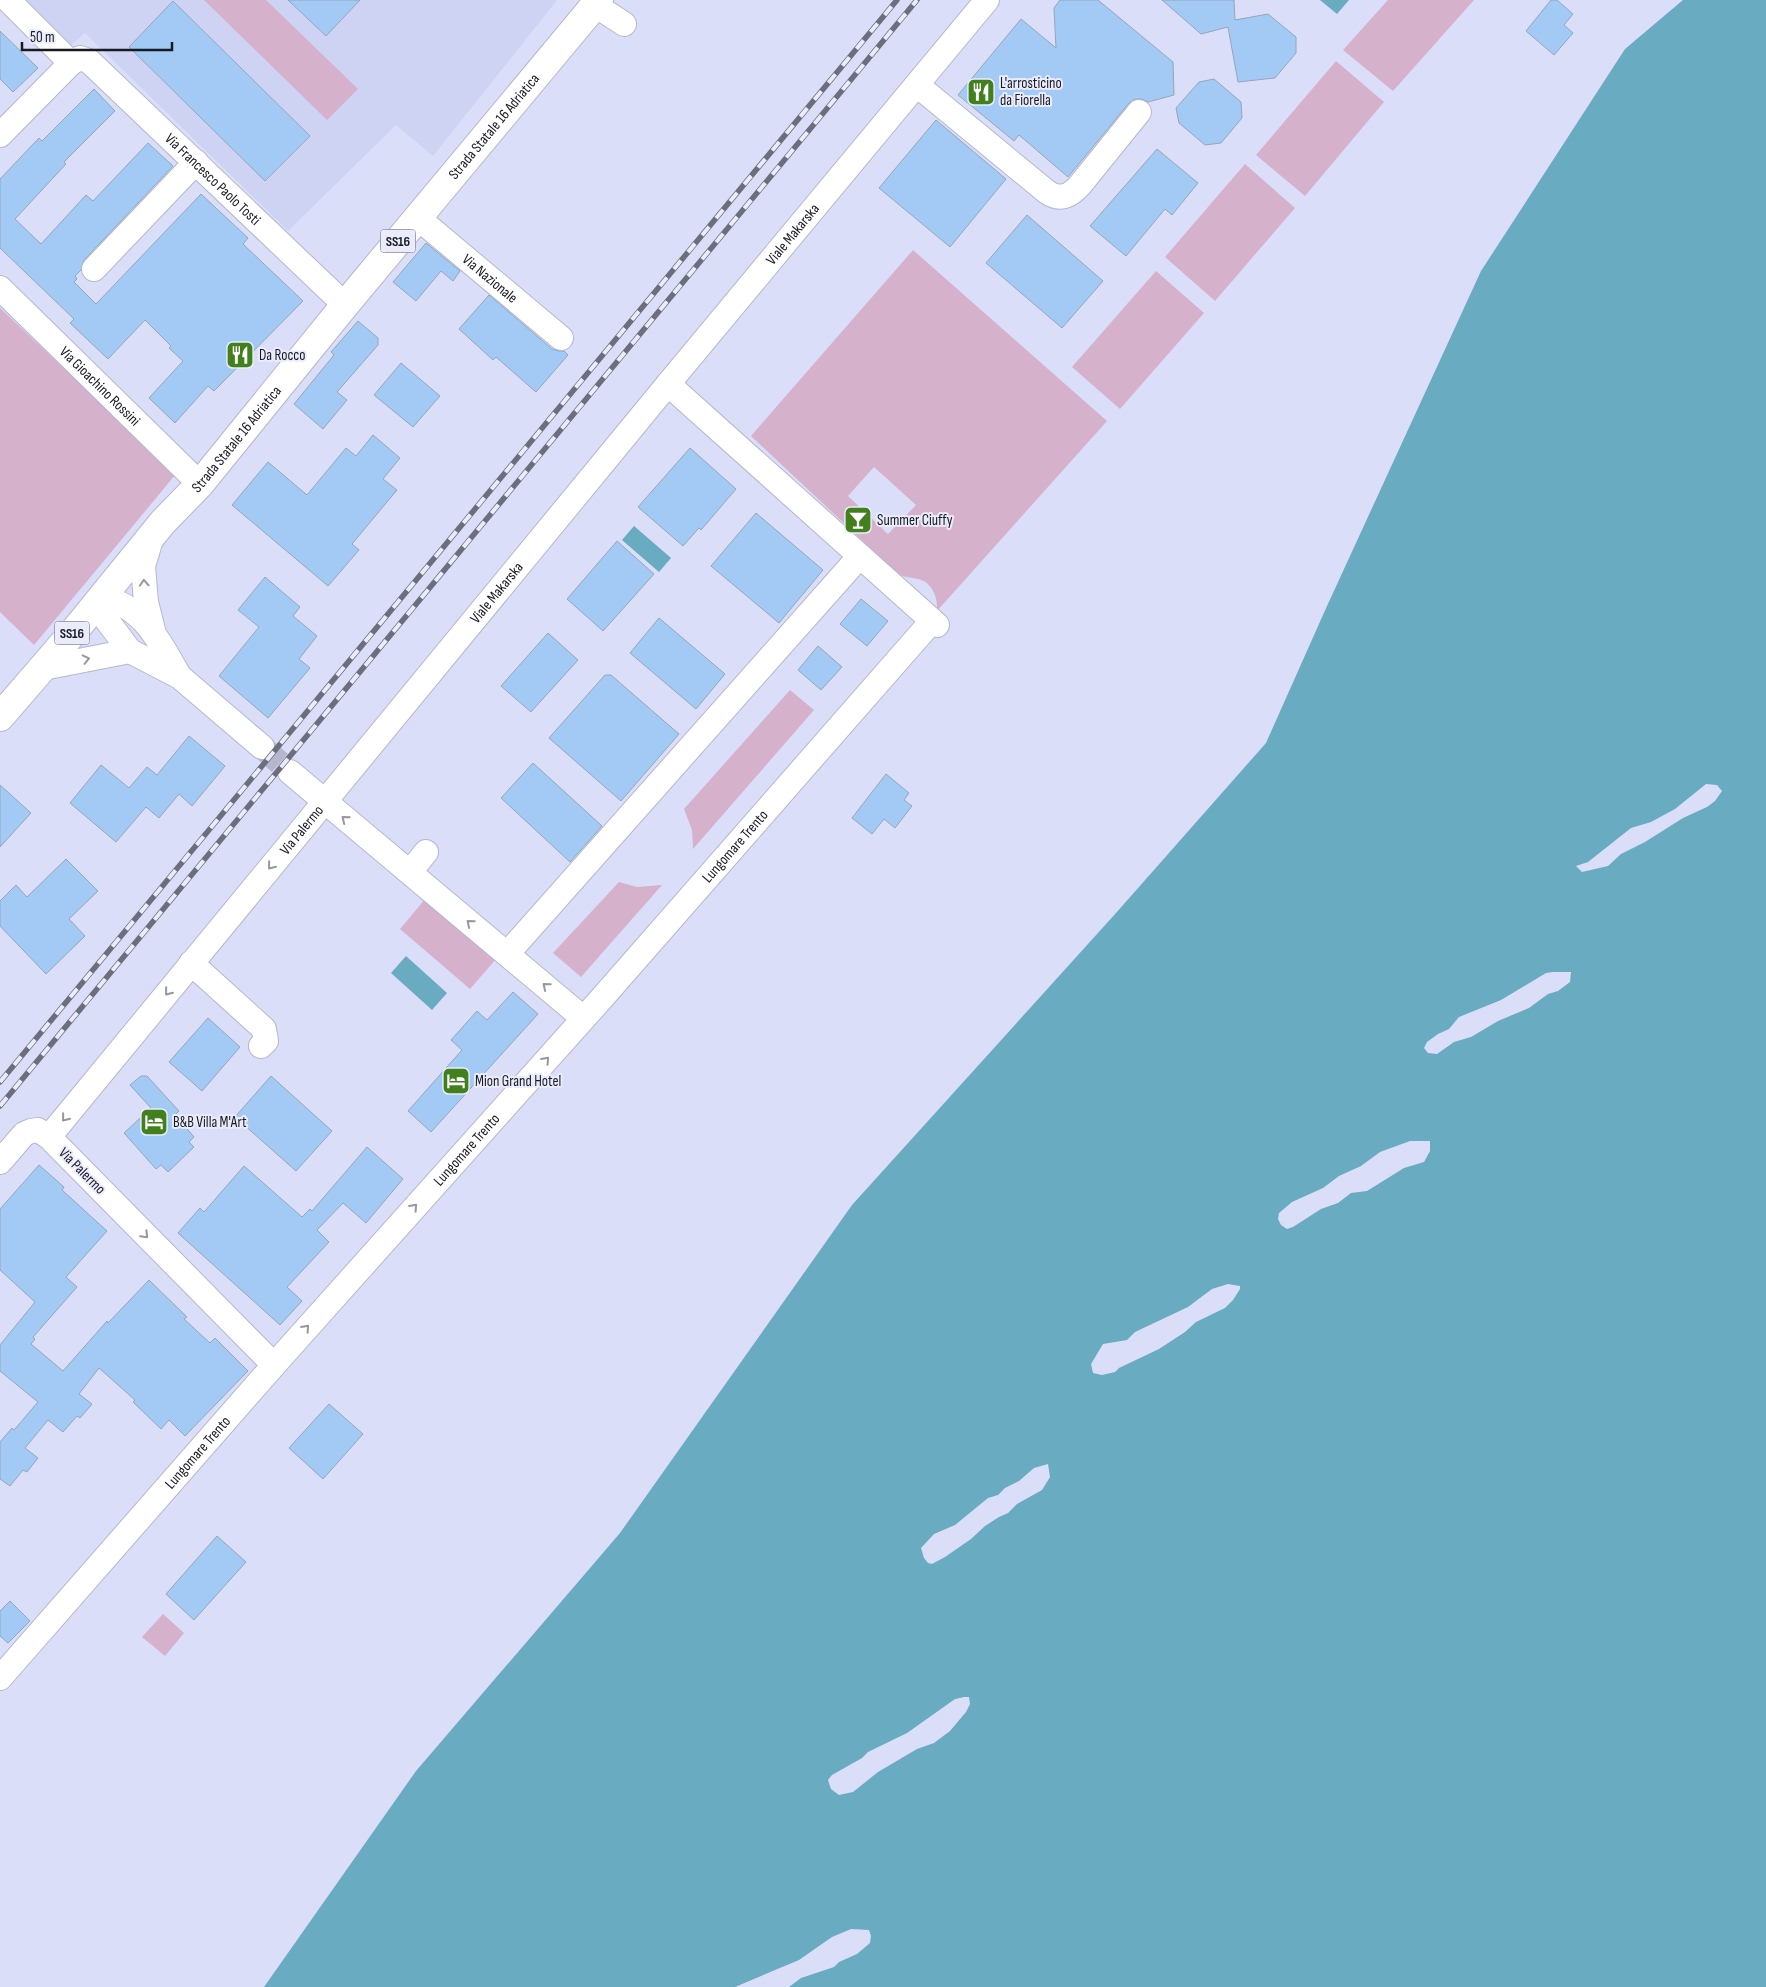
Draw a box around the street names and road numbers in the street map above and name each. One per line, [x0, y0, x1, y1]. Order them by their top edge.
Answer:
street label: Strada Statale 16 Adriatica [444, 69, 543, 183]
street label: Via Francesco Paolo Tosti [161, 129, 265, 229]
street label: Viale Makarska [762, 199, 824, 269]
road number: SS16 [380, 230, 416, 252]
street label: Via Nazionale [458, 250, 522, 307]
street label: Via Gioachino Rossini [55, 342, 145, 430]
street label: Strada Statale 16 Adriatica [187, 382, 285, 497]
street label: Viale Makarska [466, 558, 527, 627]
road number: SS16 [54, 622, 90, 644]
street label: Via Palermo [276, 801, 327, 858]
street label: Lungomare Trento [698, 806, 772, 887]
street label: Lungomare Trento [429, 1109, 504, 1190]
street label: Via Palermo [55, 1144, 109, 1198]
street label: Lungomare Trento [161, 1412, 235, 1493]

